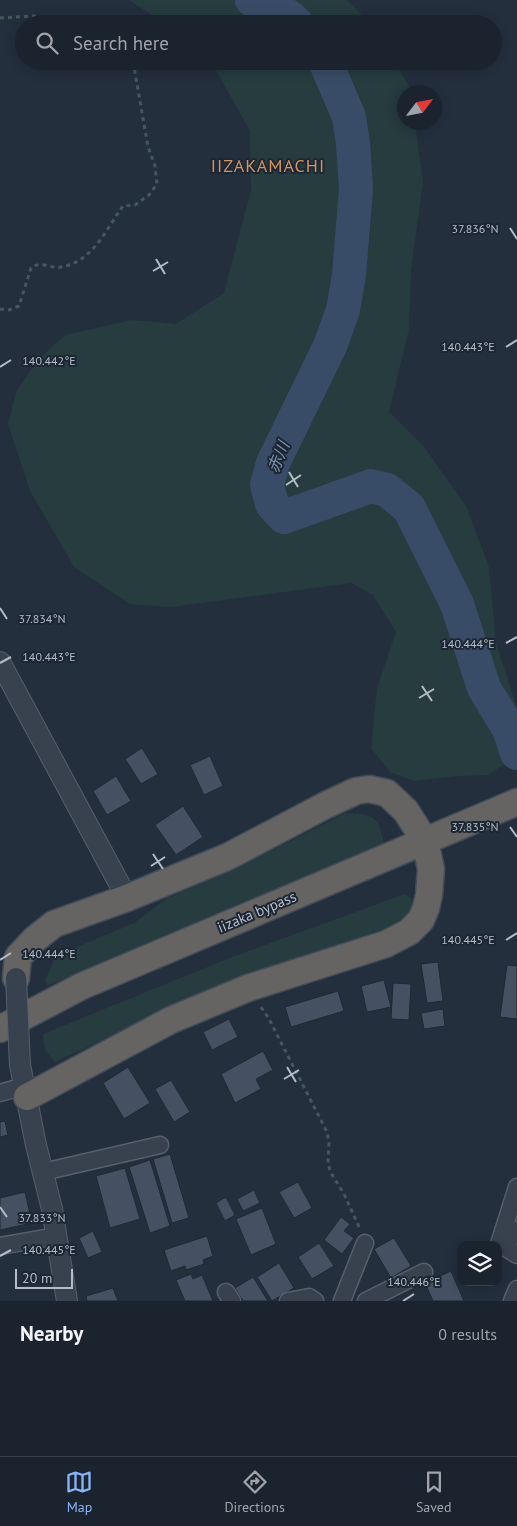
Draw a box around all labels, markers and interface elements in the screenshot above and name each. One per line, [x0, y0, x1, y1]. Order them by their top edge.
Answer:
search box [15, 15, 502, 70]
icon: search [33, 29, 61, 57]
text: Search here [73, 31, 169, 55]
north arrow [397, 85, 442, 130]
district label: IIZAKAMACHI [211, 154, 325, 177]
text: 37.836°N [451, 221, 499, 236]
text: 140.443°E [441, 339, 495, 354]
text: 140.442°E [22, 353, 76, 368]
water label: 赤川 [263, 437, 294, 476]
text: 37.834°N [18, 611, 66, 626]
text: 140.444°E [441, 636, 495, 651]
text: 140.443°E [22, 649, 76, 664]
text: 37.835°N [451, 819, 499, 834]
street label: iizaka bypass [214, 886, 299, 937]
text: 140.445°E [441, 932, 495, 947]
text: 140.444°E [22, 946, 76, 961]
text: 37.833°N [18, 1210, 66, 1225]
map controls [457, 1241, 502, 1286]
button: layers [457, 1241, 502, 1286]
text: 140.445°E [22, 1242, 76, 1257]
scale bar [15, 1266, 72, 1289]
text: 20 m [22, 1269, 52, 1287]
text: 140.446°E [387, 1274, 441, 1289]
text: Nearby [20, 1320, 83, 1347]
text: 0 results [438, 1324, 497, 1344]
tab: Map [65, 1468, 93, 1516]
tab: Directions [224, 1468, 285, 1516]
tab: Saved [416, 1468, 452, 1516]

